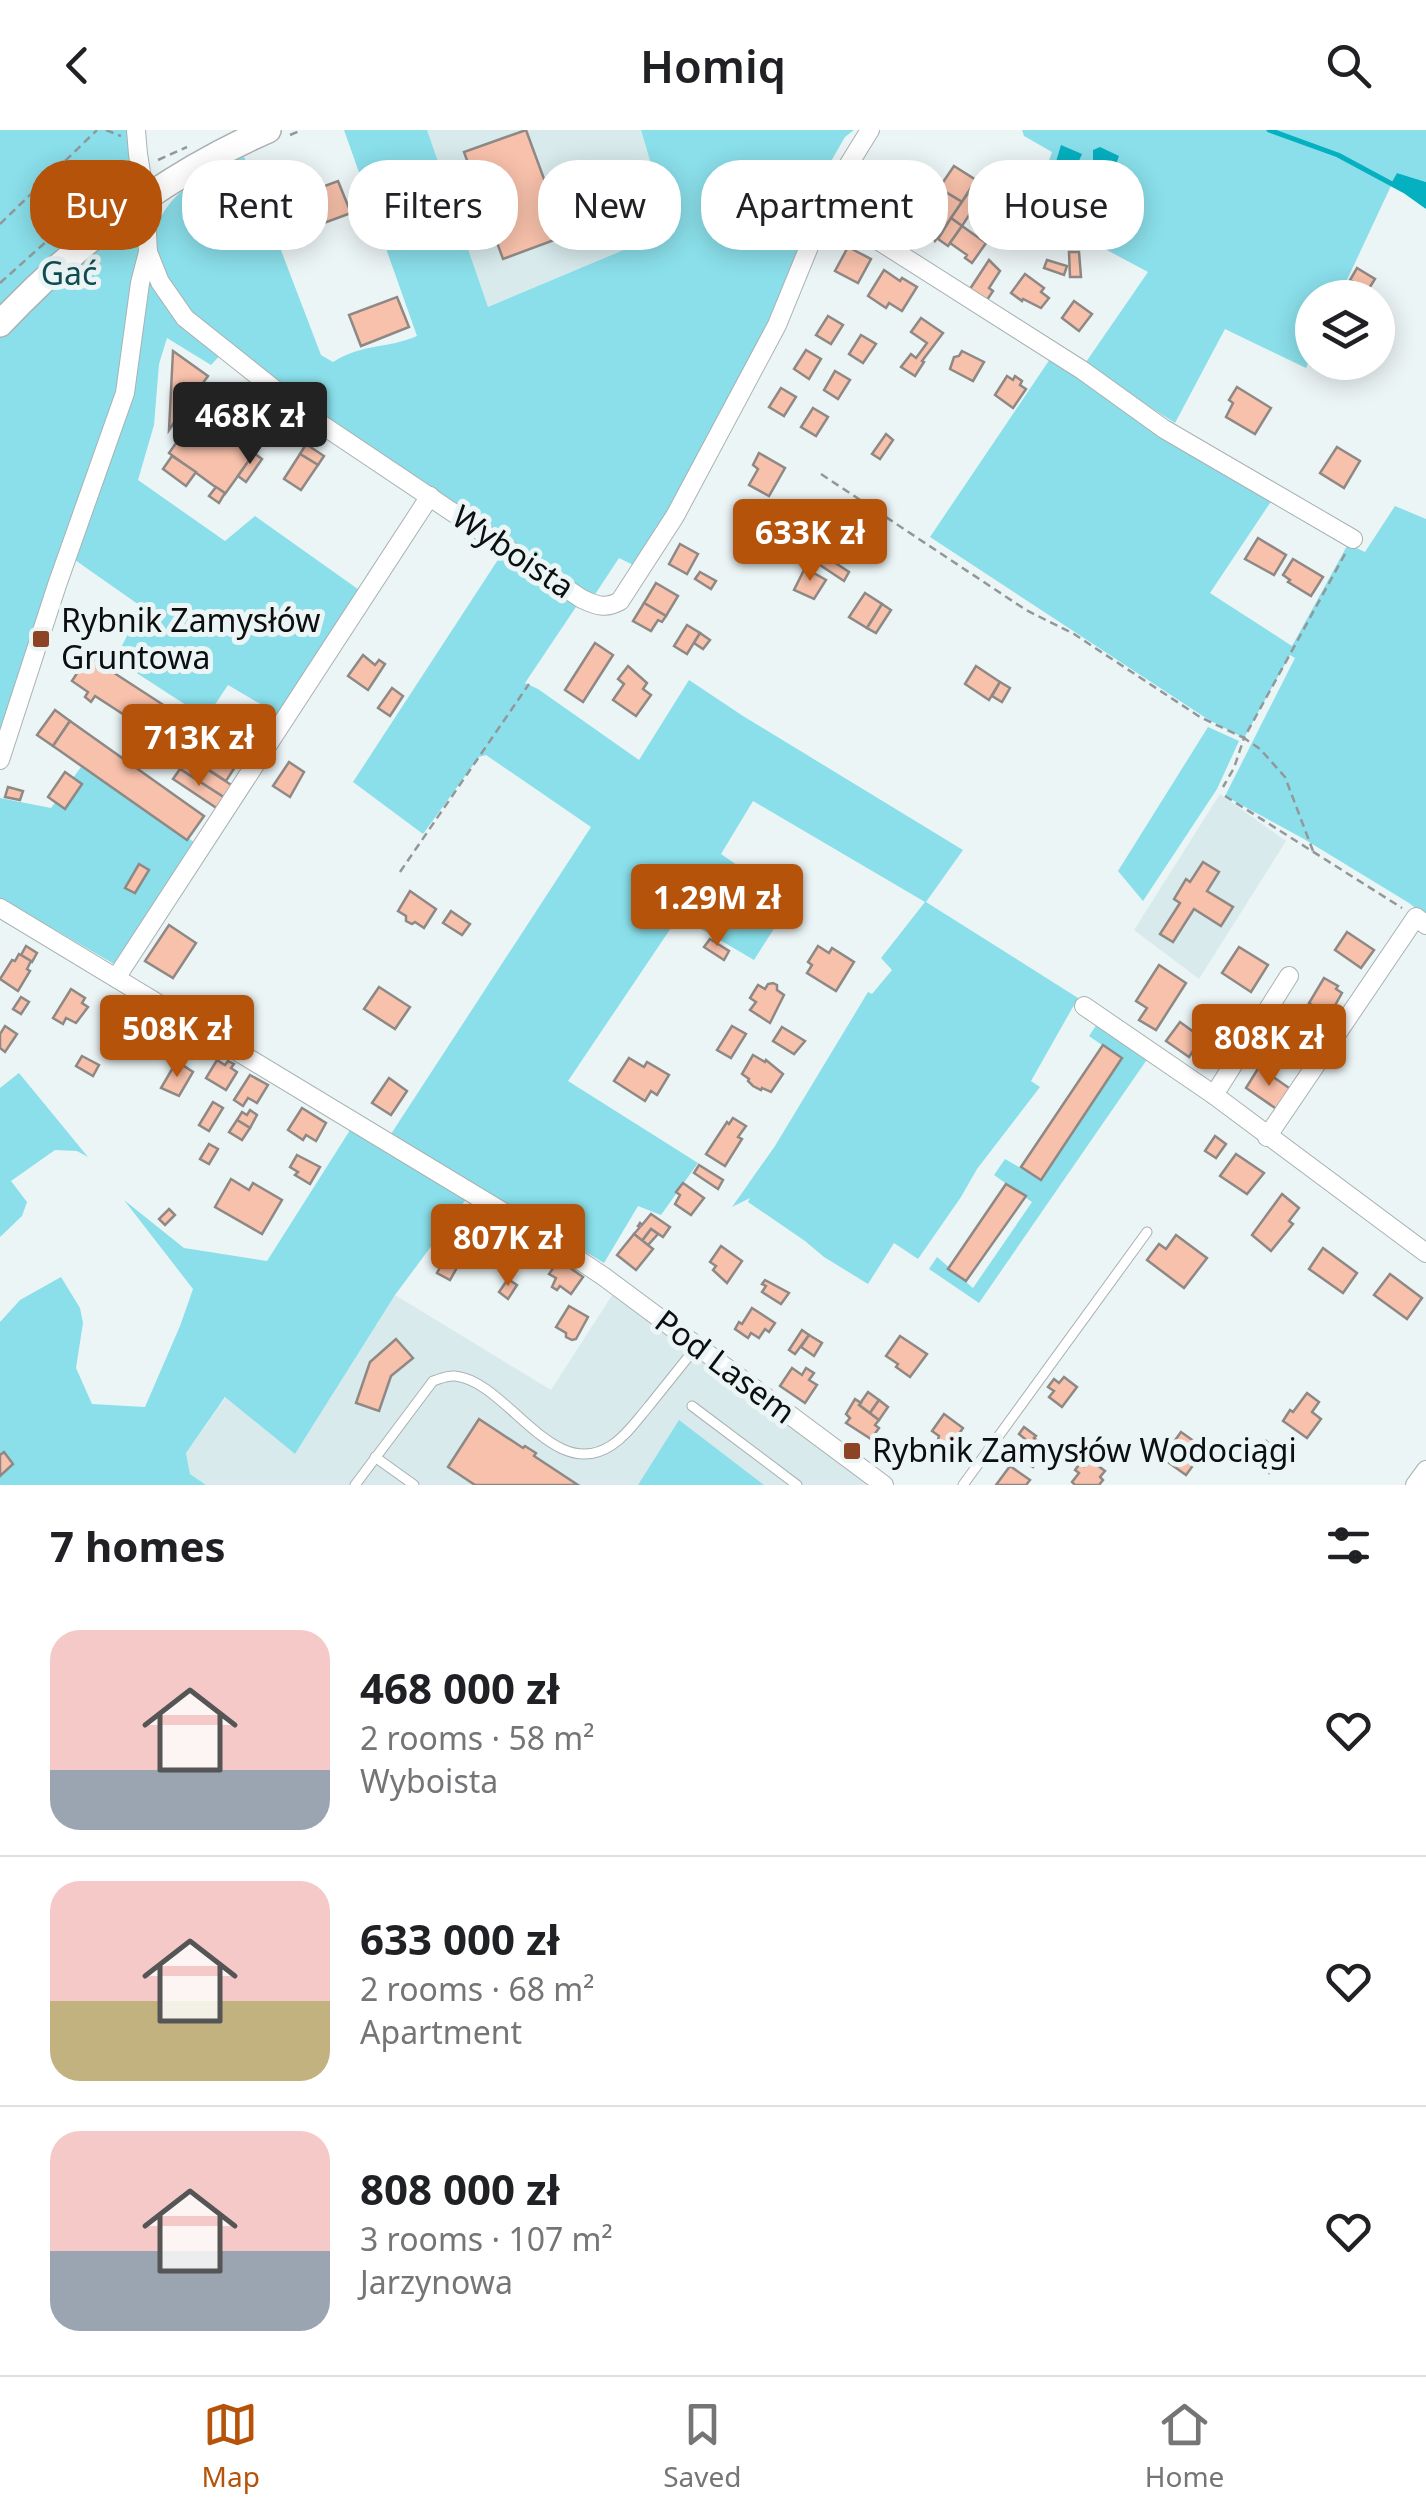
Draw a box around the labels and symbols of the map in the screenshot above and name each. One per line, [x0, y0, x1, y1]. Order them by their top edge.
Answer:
park label: Gać [41, 251, 97, 294]
pin: 468K zł [158, 382, 342, 467]
street label: Wyboista [445, 494, 583, 607]
pin: 633K zł [718, 499, 902, 584]
place label: Rybnik Zamysłów Gruntowa [61, 598, 320, 678]
marker: Rybnik Zamysłów Gruntowa [30, 628, 52, 650]
pin: 713K zł [107, 704, 291, 789]
pin: 1.29M zł [614, 864, 820, 949]
pin: 508K zł [85, 995, 269, 1080]
pin: 808K zł [1177, 1004, 1361, 1089]
pin: 807K zł [416, 1204, 600, 1289]
street label: Pod Lasem [647, 1299, 805, 1433]
place label: Rybnik Zamysłów Wodociągi [872, 1428, 1297, 1471]
marker: Rybnik Zamysłów Wodociągi [841, 1440, 863, 1462]

